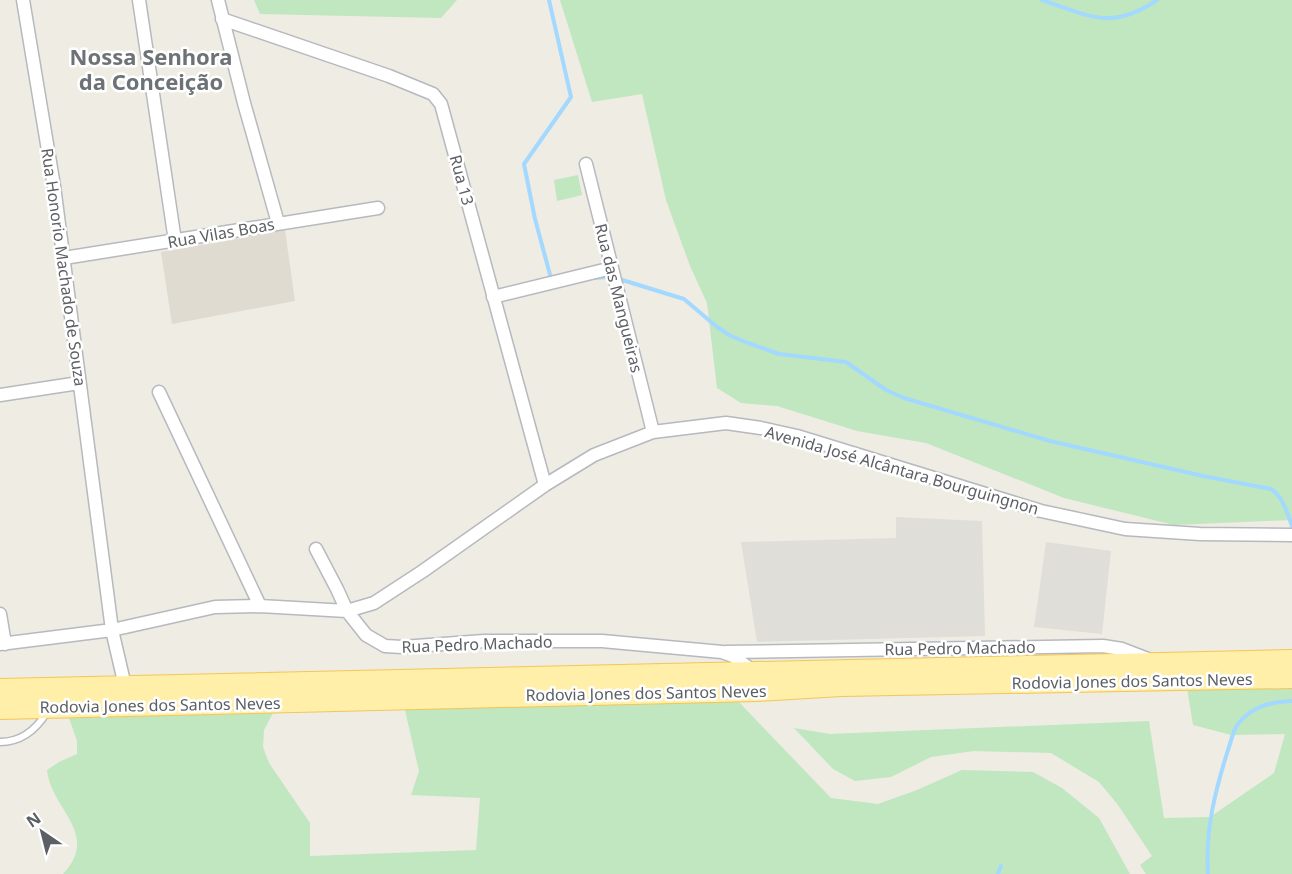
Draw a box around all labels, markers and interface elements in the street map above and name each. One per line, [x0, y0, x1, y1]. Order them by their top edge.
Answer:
district label: Nossa Senhora da Conceição [70, 41, 232, 96]
street label: Rua Honorio Machado de Souza [36, 147, 92, 387]
street label: Rua 13 [445, 152, 479, 208]
street label: Rua Vilas Boas [166, 213, 276, 253]
street label: Rua das Mangueiras [590, 221, 648, 375]
street label: Avenida José Alcântara Bourguingnon [763, 420, 1041, 520]
street label: Rua Pedro Machado [401, 630, 553, 658]
street label: Rua Pedro Machado [884, 636, 1036, 660]
street label: Rodovia Jones dos Santos Neves [1011, 668, 1253, 694]
street label: Rodovia Jones dos Santos Neves [525, 680, 767, 706]
street label: Rodovia Jones dos Santos Neves [39, 692, 281, 718]
north arrow [12, 802, 72, 862]
text: N [22, 807, 45, 832]

